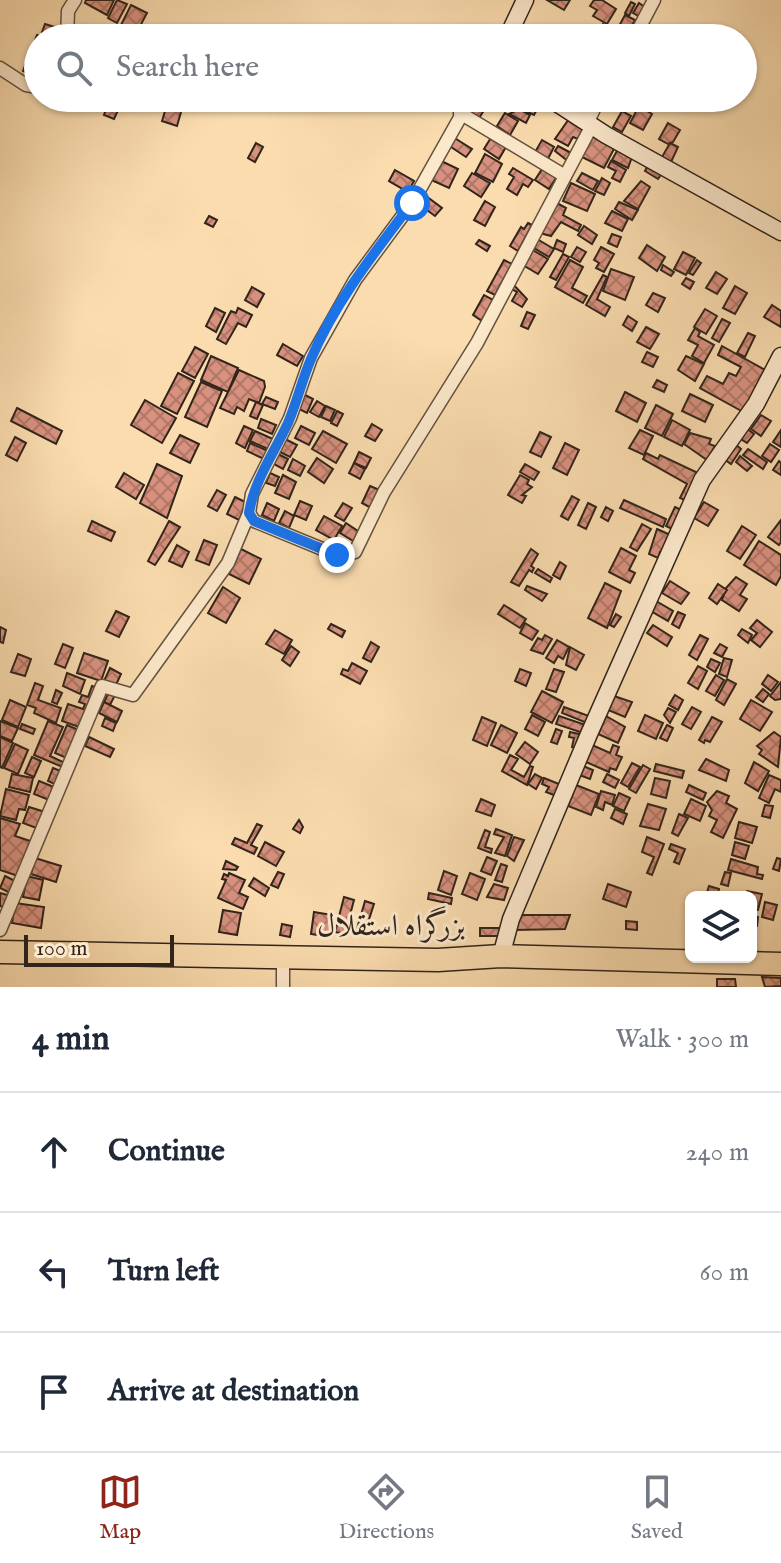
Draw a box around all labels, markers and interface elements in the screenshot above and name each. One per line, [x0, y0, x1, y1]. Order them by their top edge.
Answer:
search box [24, 24, 757, 112]
icon: search [52, 46, 96, 90]
text: Search here [116, 49, 259, 87]
route start [394, 185, 430, 221]
route end [319, 537, 355, 573]
map controls [685, 891, 757, 963]
button: layers [685, 891, 757, 963]
street label: بزرگراه استقلال [317, 905, 465, 946]
scale bar [24, 931, 174, 967]
text: 100 m [36, 935, 88, 963]
text: 4 min [32, 1018, 110, 1061]
text: Walk · 300 m [615, 1023, 749, 1056]
icon: ahead [32, 1130, 76, 1174]
text: Continue [108, 1133, 225, 1171]
text: 240 m [686, 1136, 749, 1169]
icon: left [32, 1250, 76, 1294]
text: Turn left [108, 1253, 219, 1291]
text: 60 m [700, 1256, 749, 1289]
icon: arrive [32, 1370, 76, 1414]
text: Arrive at destination [108, 1373, 359, 1411]
tab: Map [98, 1470, 142, 1546]
tab: Directions [339, 1470, 434, 1546]
tab: Saved [631, 1470, 683, 1546]

